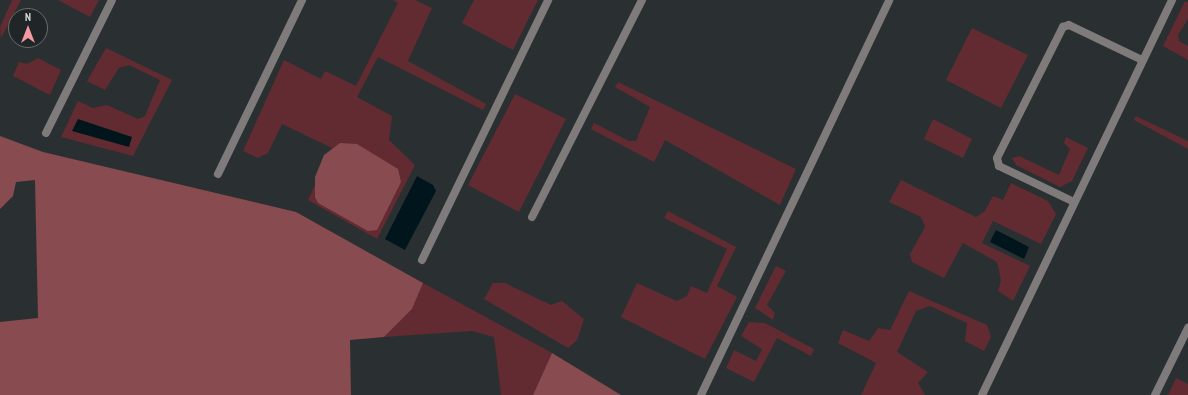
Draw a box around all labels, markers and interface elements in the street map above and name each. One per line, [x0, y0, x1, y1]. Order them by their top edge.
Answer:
north arrow [8, 8, 48, 48]
text: N [25, 10, 31, 24]

